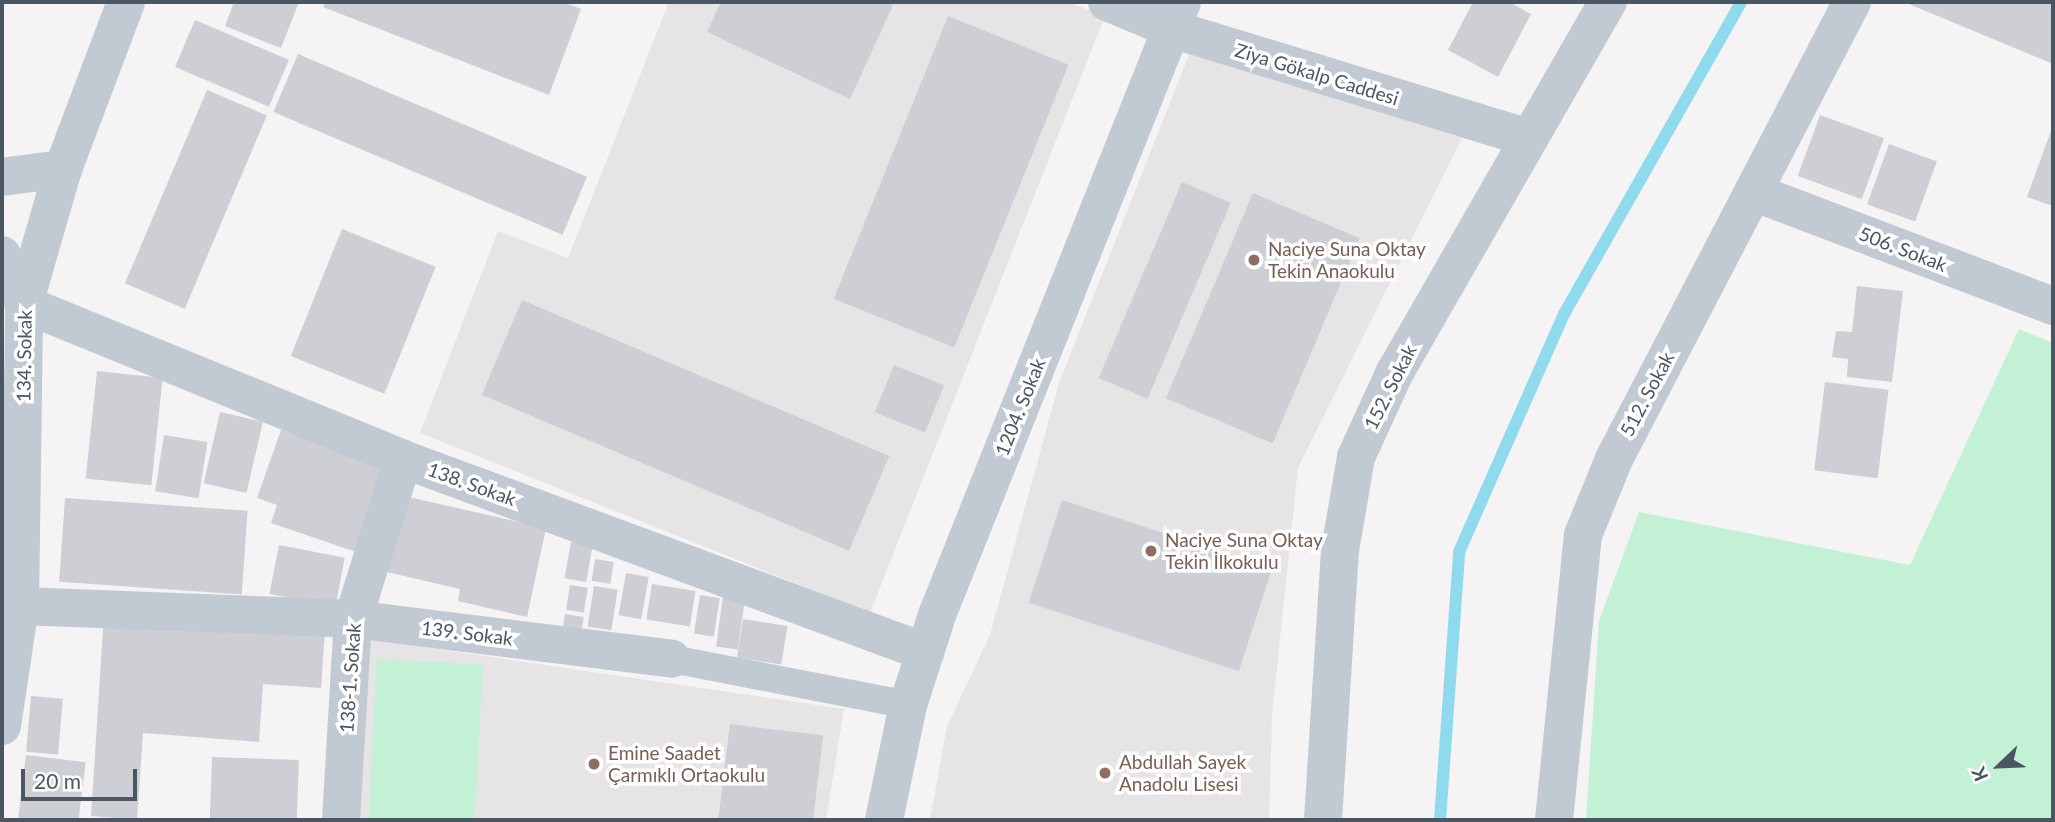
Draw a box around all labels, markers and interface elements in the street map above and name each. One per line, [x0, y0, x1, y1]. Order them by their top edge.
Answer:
street label: Ziya Gökalp Caddesi [1233, 38, 1401, 110]
street label: 506. Sokak [1856, 222, 1950, 276]
place label: Naciye Suna Oktay Tekin Anaokulu [1268, 238, 1426, 282]
marker: Naciye Suna Oktay Tekin Anaokulu [1246, 252, 1262, 268]
street label: 134. Sokak [12, 310, 36, 402]
street label: 152. Sokak [1359, 341, 1421, 433]
street label: 512. Sokak [1615, 348, 1679, 440]
street label: 1204. Sokak [990, 355, 1050, 459]
street label: 138. Sokak [425, 458, 519, 510]
place label: Naciye Suna Oktay Tekin İlkokulu [1165, 529, 1323, 573]
marker: Naciye Suna Oktay Tekin İlkokulu [1143, 543, 1159, 559]
street label: 139. Sokak [420, 616, 514, 650]
street label: 138-1. Sokak [335, 622, 365, 734]
north arrow [1964, 731, 2034, 801]
place label: Emine Saadet Çarmıklı Ortaokulu [608, 742, 765, 786]
place label: Abdullah Sayek Anadolu Lisesi [1119, 751, 1246, 795]
scale bar [24, 756, 140, 800]
marker: Emine Saadet Çarmıklı Ortaokulu [586, 756, 602, 772]
text: K [1966, 764, 1992, 785]
marker: Abdullah Sayek Anadolu Lisesi [1097, 765, 1113, 781]
text: 20 m [34, 768, 81, 793]

